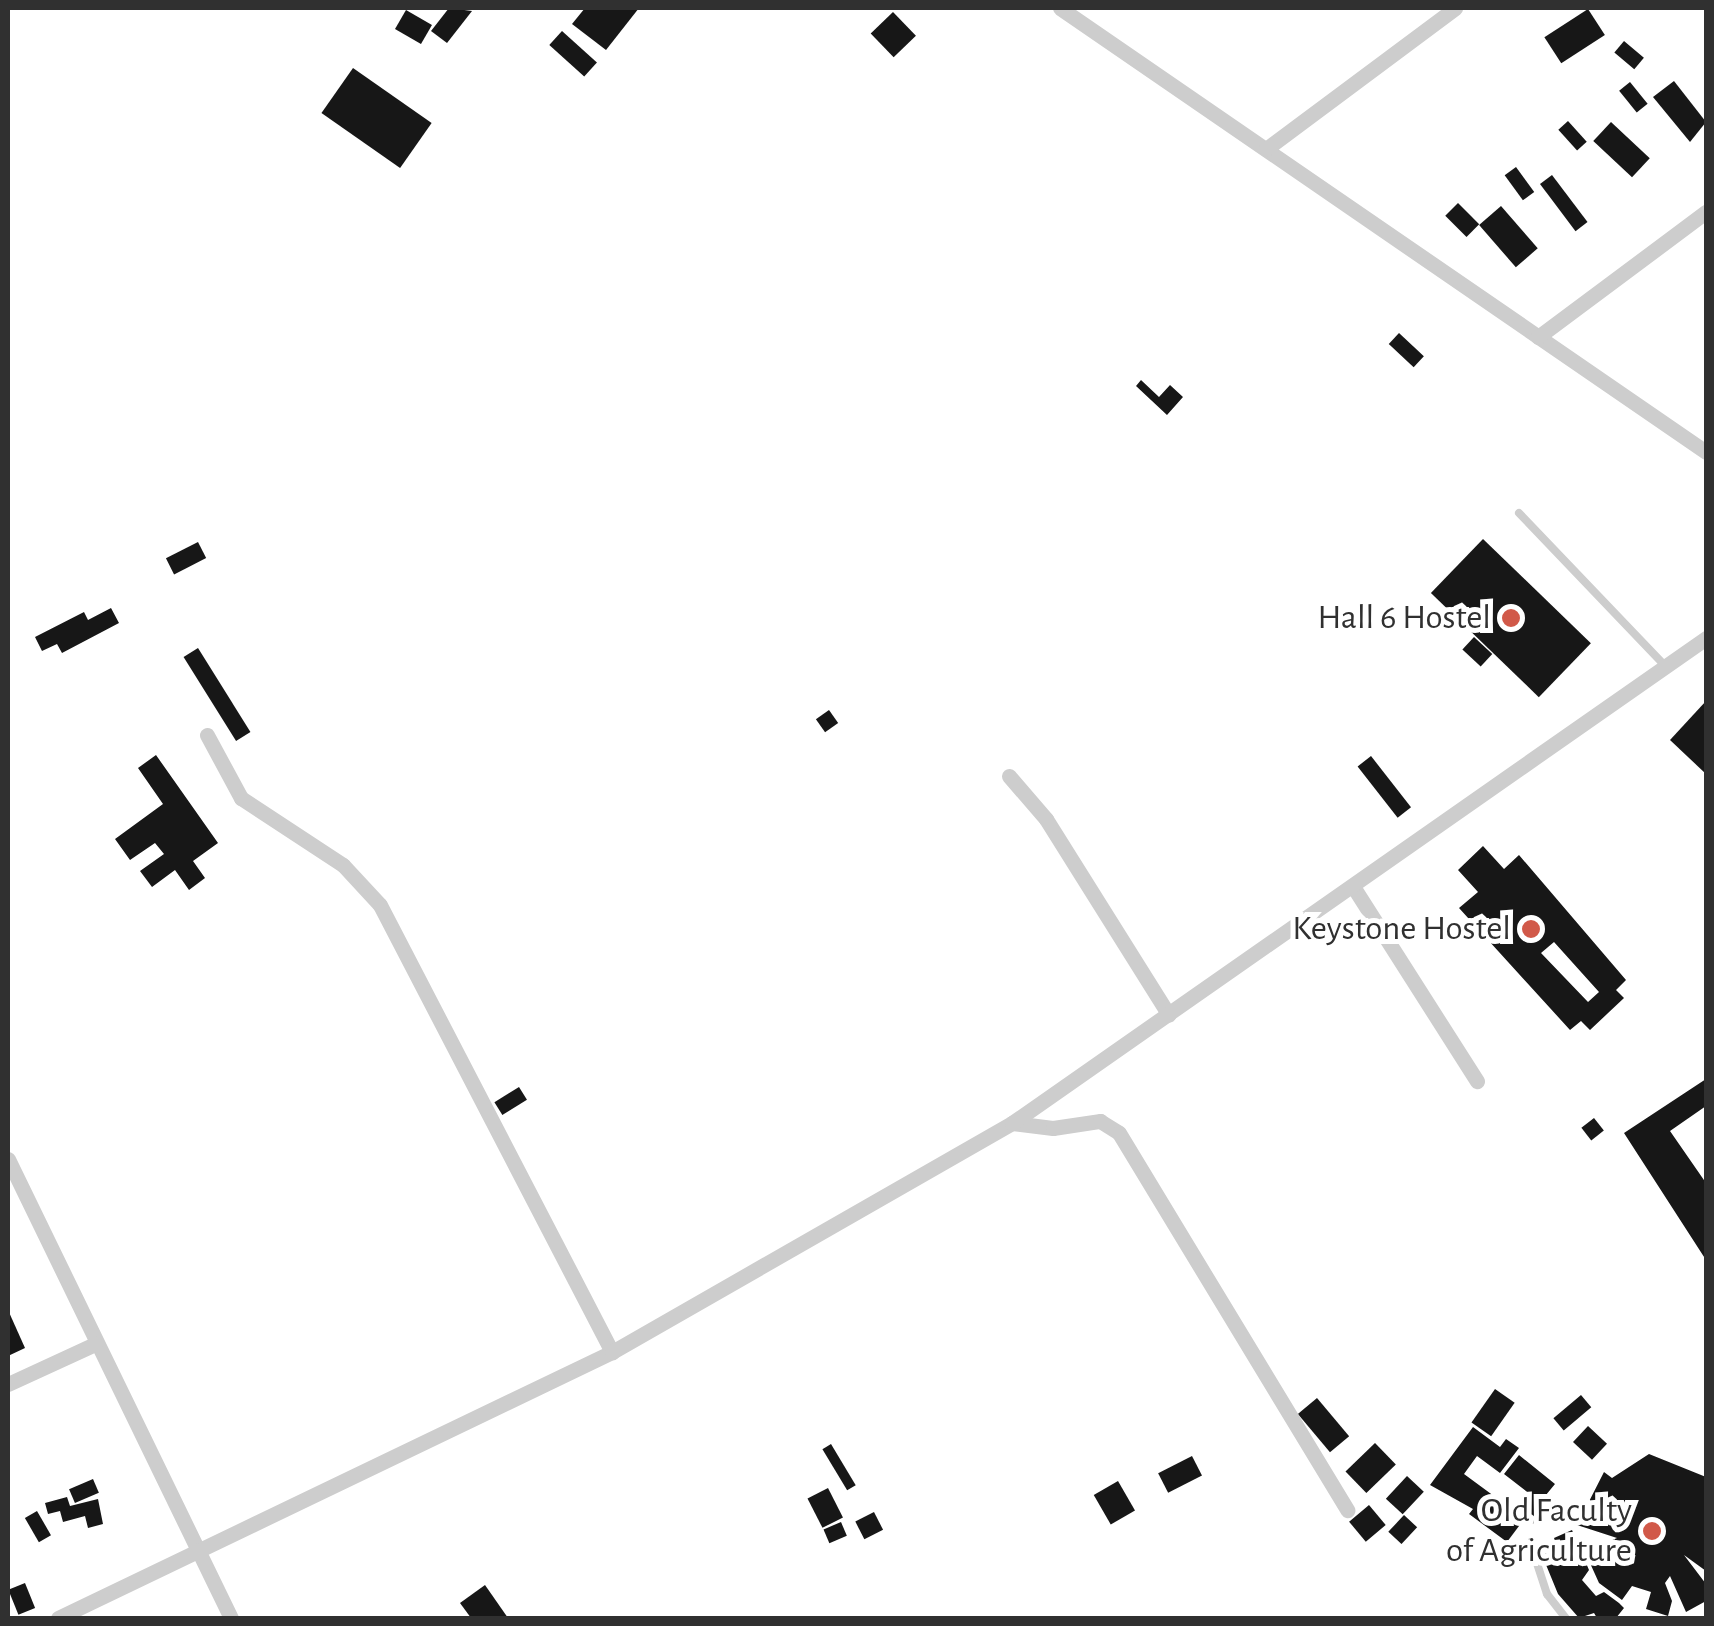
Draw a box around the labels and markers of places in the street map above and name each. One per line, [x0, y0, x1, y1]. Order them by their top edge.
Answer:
place label: Hall 6 Hostel [1317, 597, 1491, 639]
marker: Hall 6 Hostel [1500, 607, 1522, 629]
place label: Keystone Hostel [1292, 908, 1511, 950]
marker: Keystone Hostel [1520, 918, 1542, 940]
place label: Old Faculty of Agriculture [1446, 1490, 1632, 1572]
marker: Old Faculty of Agriculture [1641, 1520, 1663, 1542]

